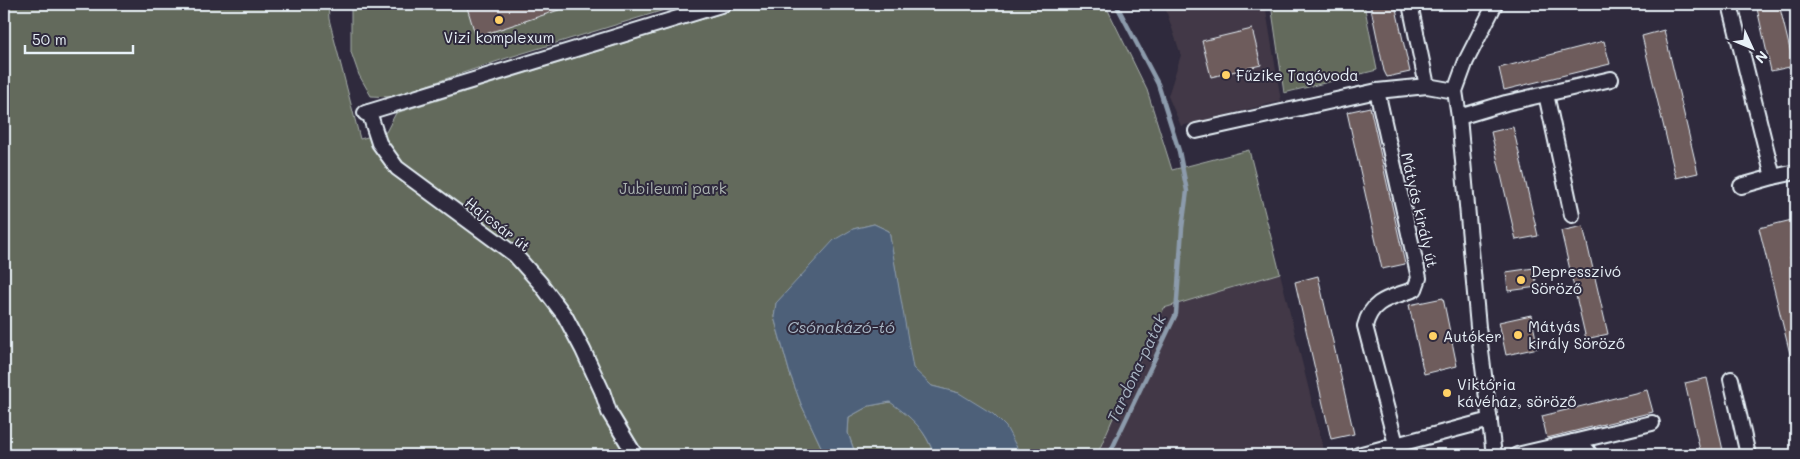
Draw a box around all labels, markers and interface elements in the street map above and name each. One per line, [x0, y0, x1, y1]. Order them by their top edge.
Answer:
marker: Vizi komplexum [493, 14, 505, 26]
scale bar [25, 22, 132, 54]
north arrow [1728, 22, 1778, 72]
place label: Vizi komplexum [444, 27, 554, 47]
text: 50 m [32, 29, 67, 49]
text: N [1751, 47, 1772, 68]
place label: Fűzike Tagóvoda [1236, 65, 1359, 85]
marker: Fűzike Tagóvoda [1220, 69, 1232, 81]
street label: Mátyás király út [1397, 150, 1443, 270]
park label: Jubileumi park [619, 178, 727, 198]
street label: Hajcsár út [461, 192, 535, 256]
place label: Depresszivó Söröző [1531, 261, 1621, 298]
marker: Depresszivó Söröző [1515, 274, 1527, 286]
water label: Tardona-patak [1102, 310, 1171, 426]
water label: Csónakázó-tó [787, 316, 895, 337]
place label: Mátyás király Söröző [1528, 316, 1625, 353]
place label: Autóker [1443, 326, 1502, 346]
marker: Mátyás király Söröző [1512, 329, 1524, 341]
marker: Autóker [1427, 330, 1439, 342]
place label: Viktória kávéház, söröző [1457, 374, 1576, 411]
marker: Viktória kávéház, söröző [1441, 387, 1453, 399]

